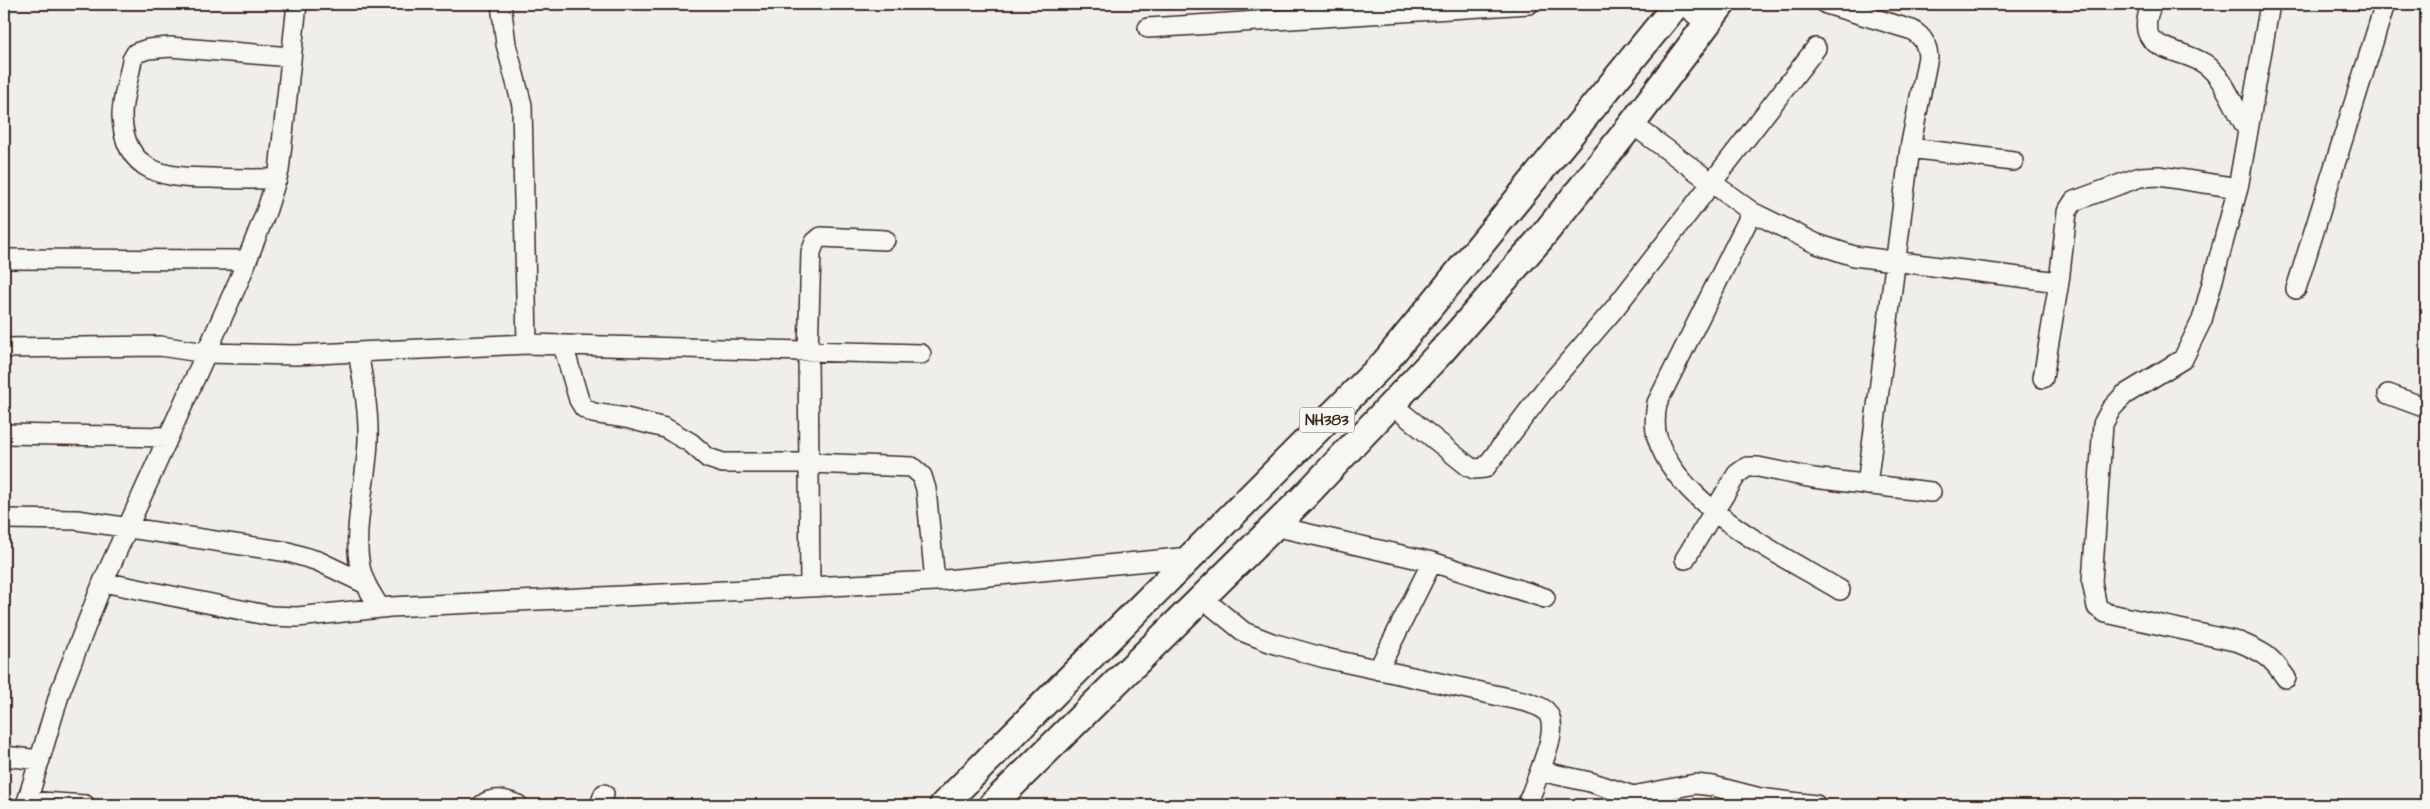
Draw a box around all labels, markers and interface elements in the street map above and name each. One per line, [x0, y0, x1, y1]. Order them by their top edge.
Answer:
road number: NH383 [1300, 408, 1354, 432]

